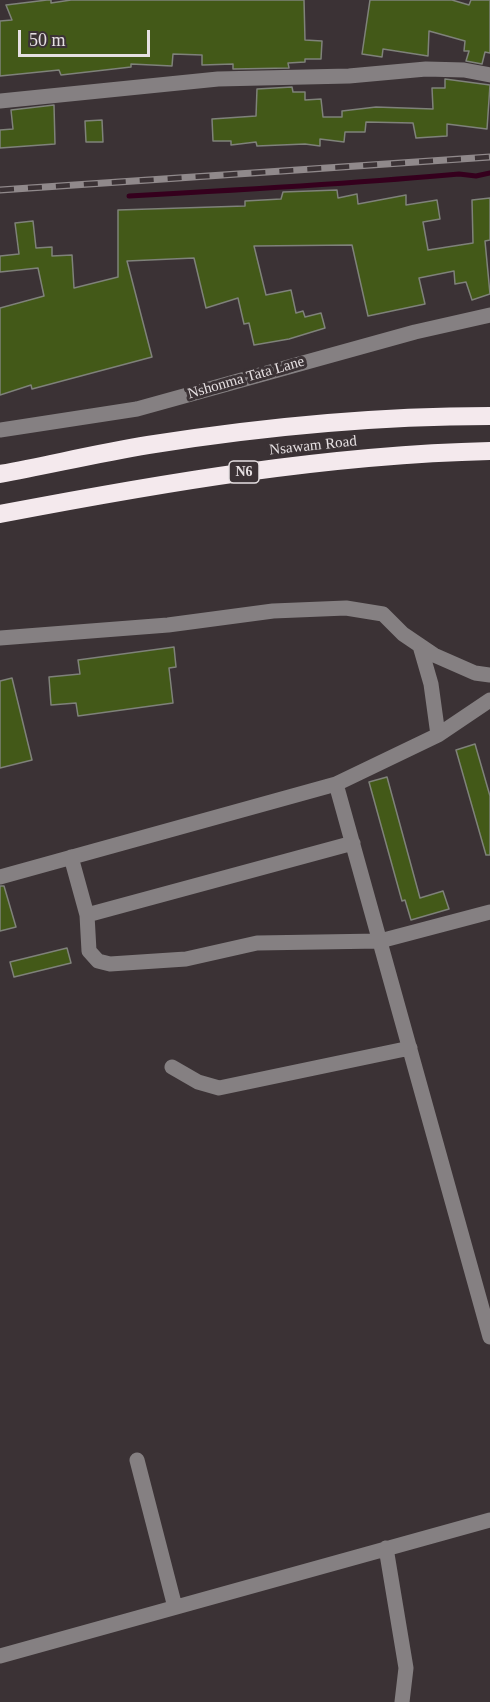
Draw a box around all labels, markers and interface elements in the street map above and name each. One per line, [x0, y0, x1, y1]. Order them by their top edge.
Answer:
scale bar [21, 18, 153, 56]
text: 50 m [29, 30, 66, 50]
street label: Nshonma Tata Lane [186, 353, 306, 403]
street label: Nsawam Road [268, 432, 358, 460]
road number: N6 [229, 461, 259, 483]

